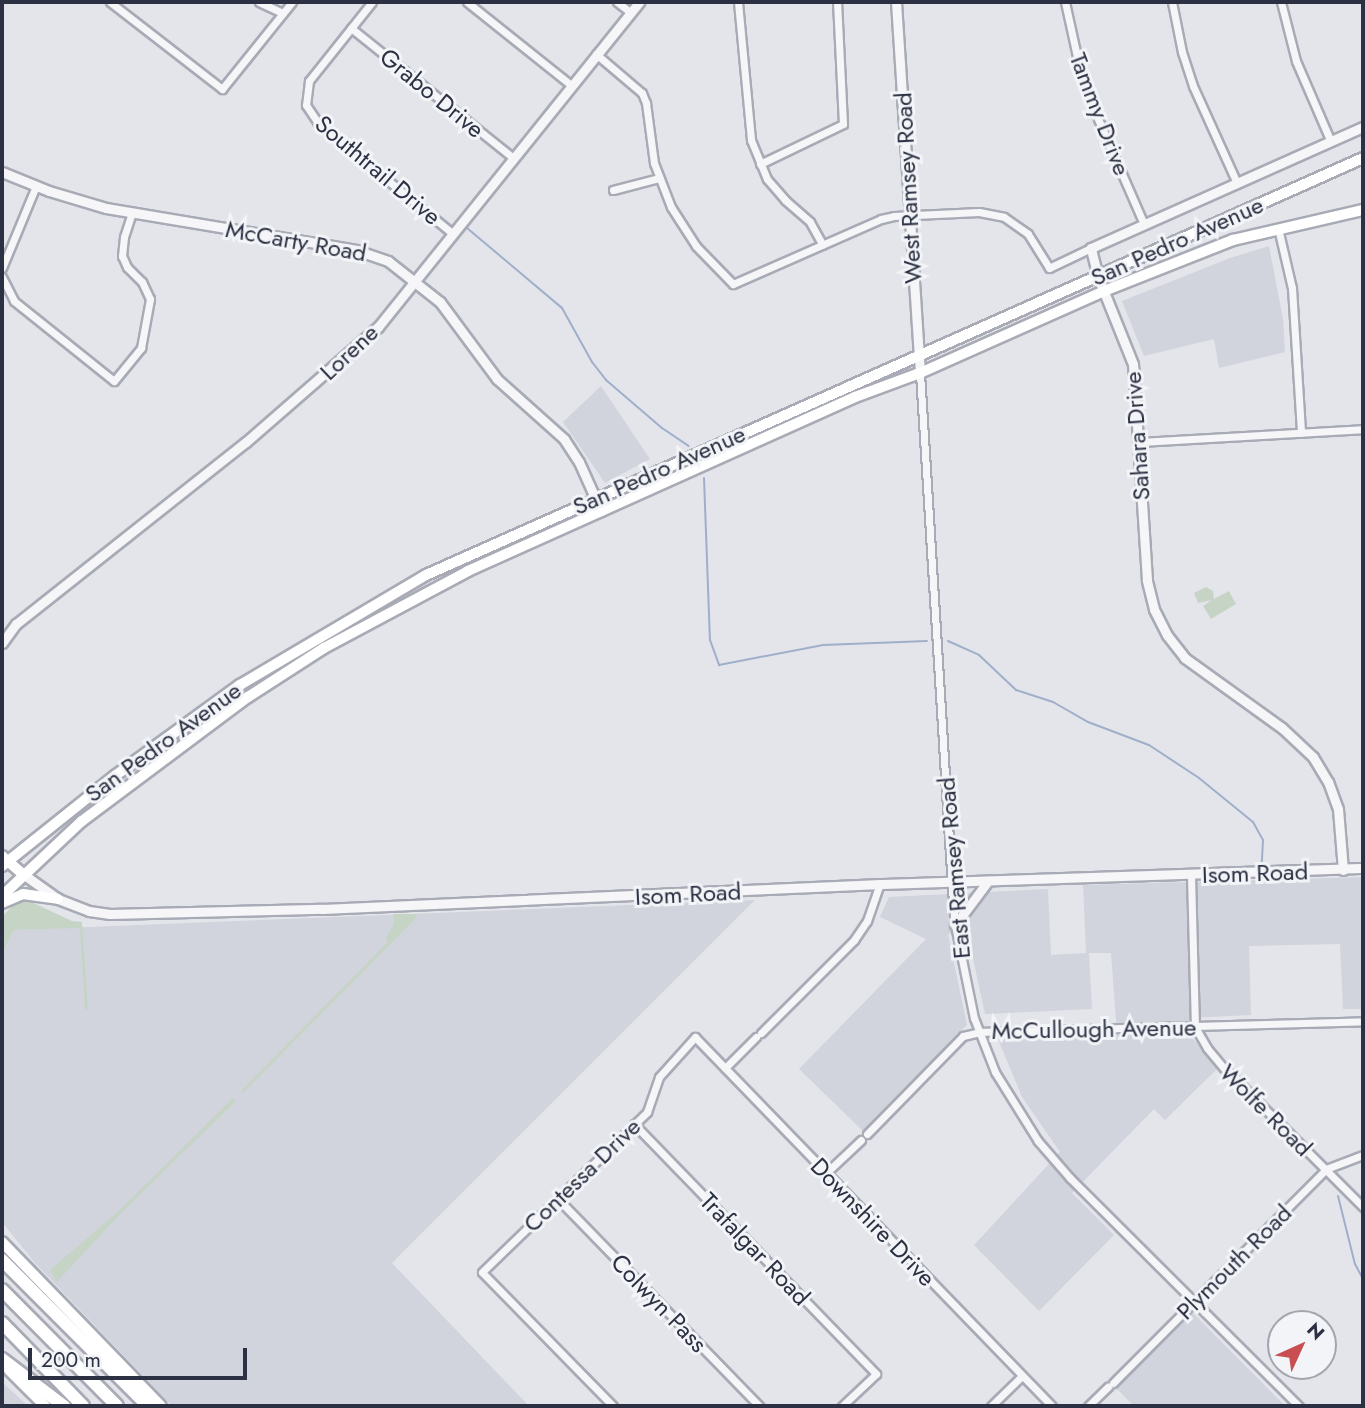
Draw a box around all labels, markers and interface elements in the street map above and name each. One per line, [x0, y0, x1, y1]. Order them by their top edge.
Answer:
street label: Grabo Drive [374, 42, 490, 144]
street label: Tammy Drive [1063, 49, 1137, 179]
street label: West Ramsey Road [889, 92, 927, 284]
street label: Southtrail Drive [309, 109, 447, 231]
street label: San Pedro Avenue [1086, 190, 1268, 292]
street label: McCarty Road [223, 214, 369, 268]
street label: Lorene [314, 318, 384, 386]
street label: Sahara Drive [1118, 371, 1156, 501]
street label: San Pedro Avenue [568, 419, 750, 521]
street label: San Pedro Avenue [79, 676, 247, 808]
street label: East Ramsey Road [932, 776, 976, 960]
street label: Isom Road [1201, 857, 1309, 889]
street label: Isom Road [634, 877, 742, 911]
street label: McCullough Avenue [991, 1013, 1197, 1045]
street label: Wolfe Road [1214, 1058, 1318, 1162]
street label: Contessa Drive [517, 1112, 647, 1238]
street label: Downshire Drive [805, 1152, 941, 1292]
street label: Trafalgar Road [694, 1187, 816, 1311]
street label: Plymouth Road [1170, 1198, 1298, 1326]
street label: Colwyn Pass [605, 1248, 713, 1358]
north arrow [1267, 1310, 1337, 1380]
text: N [1301, 1316, 1331, 1346]
scale bar [32, 1334, 250, 1378]
text: 200 m [41, 1345, 101, 1375]

